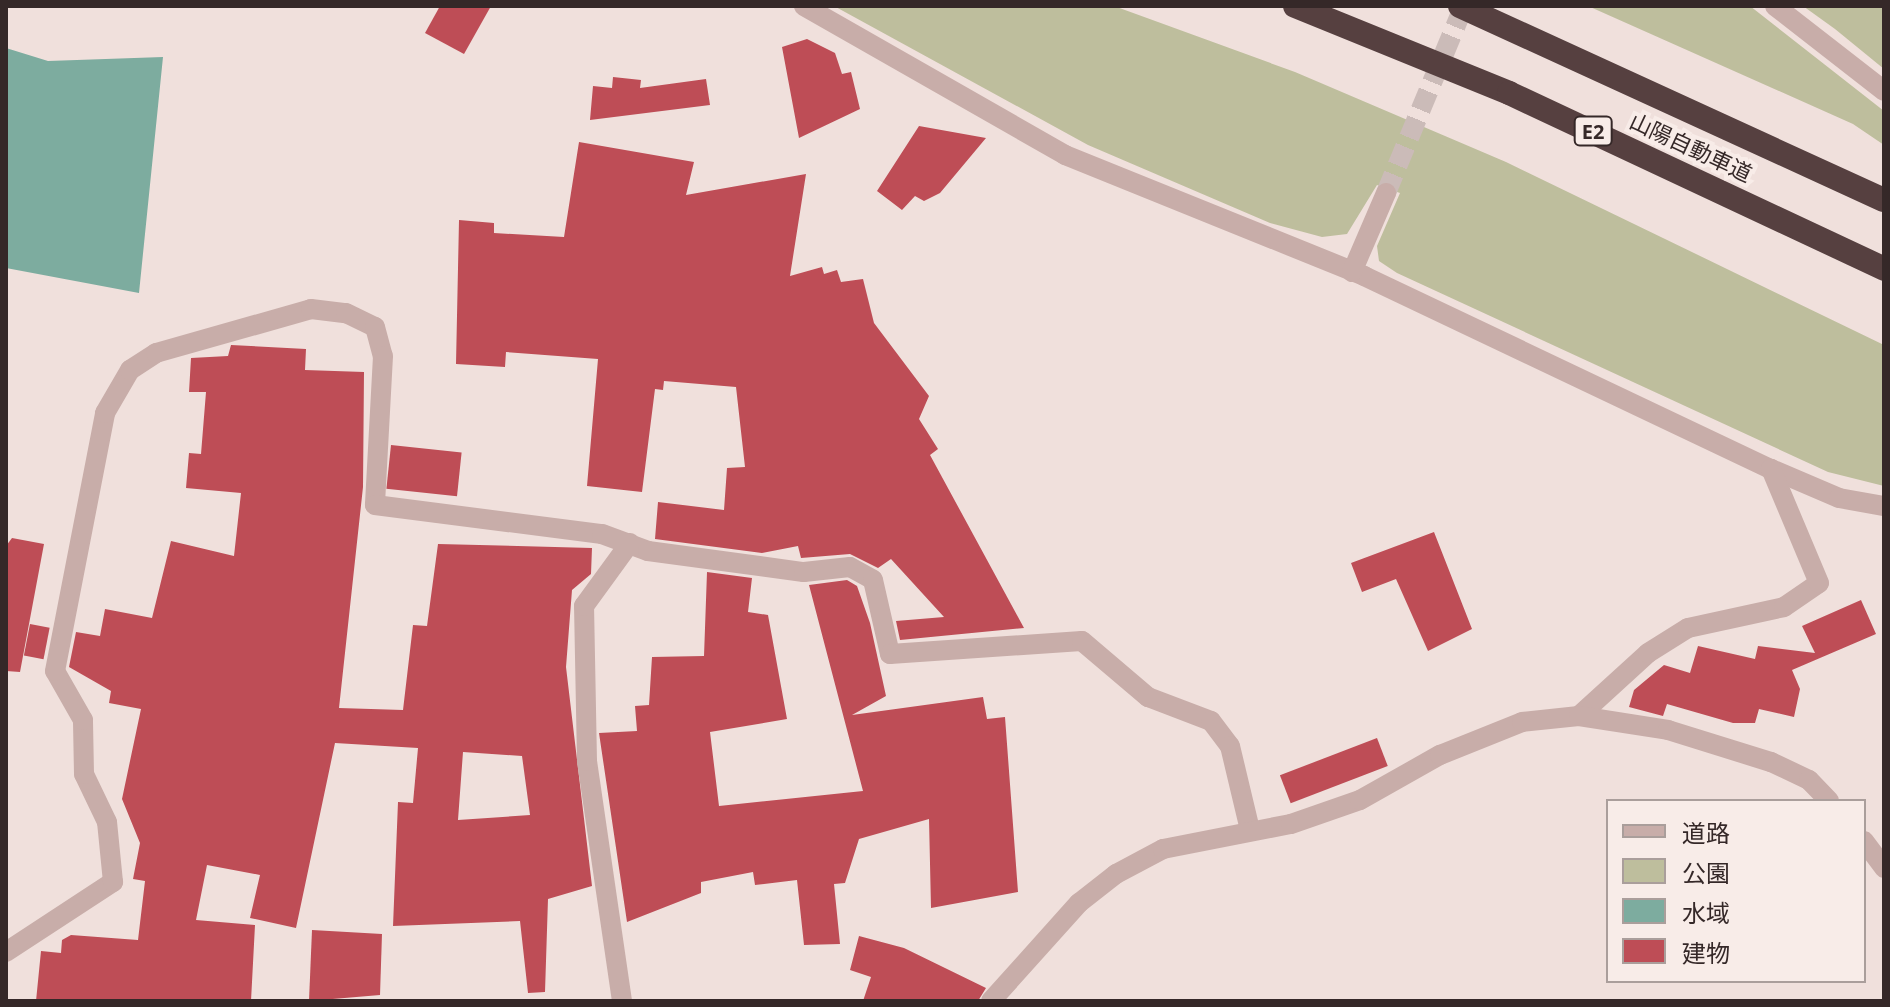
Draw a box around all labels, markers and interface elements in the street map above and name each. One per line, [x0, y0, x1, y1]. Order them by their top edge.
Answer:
street label: 山陽自動車道 [1626, 107, 1756, 187]
road number: E2 [1573, 115, 1613, 147]
legend [1606, 799, 1866, 983]
text: 道路 [1682, 816, 1730, 849]
text: 公園 [1682, 856, 1730, 889]
text: 水域 [1682, 896, 1730, 929]
text: 建物 [1682, 936, 1730, 969]

